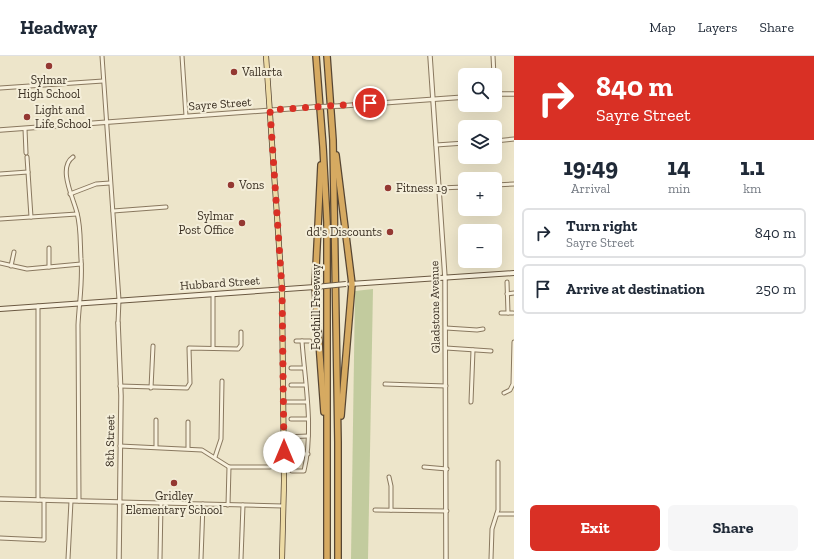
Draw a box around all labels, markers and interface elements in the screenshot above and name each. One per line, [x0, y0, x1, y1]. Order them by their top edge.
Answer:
text: Headway [20, 16, 97, 39]
text: Map [649, 19, 676, 36]
text: Layers [698, 19, 737, 36]
text: Share [759, 19, 794, 36]
marker: Sylmar High School [44, 61, 54, 71]
place label: Vallarta [241, 65, 282, 79]
marker: Vallarta [229, 67, 239, 77]
map controls [458, 68, 502, 268]
button: search [458, 68, 502, 112]
text: 840 m [596, 70, 673, 103]
icon: right [530, 72, 582, 124]
place label: Sylmar High School [18, 73, 80, 101]
pin [353, 86, 387, 120]
icon: arrive [359, 92, 381, 114]
street label: Sayre Street [188, 95, 252, 113]
place label: Light and Life School [35, 103, 91, 131]
text: Sayre Street [596, 104, 691, 126]
marker: Light and Life School [22, 112, 32, 122]
button: layers [458, 120, 502, 164]
text: 19:49 [563, 152, 618, 181]
text: 14 [667, 152, 691, 181]
text: 1.1 [740, 152, 765, 181]
button: + [458, 172, 502, 216]
place label: Vons [238, 178, 264, 192]
marker: Vons [226, 180, 236, 190]
place label: Fitness 19 [396, 181, 447, 195]
text: Arrival [571, 181, 610, 196]
text: min [668, 181, 690, 196]
text: km [743, 181, 761, 196]
marker: Fitness 19 [383, 183, 393, 193]
place label: Sylmar Post Office [178, 209, 234, 237]
text: Turn right [566, 217, 637, 235]
marker: Sylmar Post Office [237, 218, 247, 228]
icon: right [532, 222, 554, 244]
button: − [458, 224, 502, 268]
text: 840 m [755, 224, 796, 242]
place label: dd's Discounts [307, 225, 382, 239]
marker: dd's Discounts [385, 227, 395, 237]
text: Sayre Street [566, 235, 634, 250]
street label: Gladstone Avenue [427, 260, 443, 353]
street label: Foothill Freeway [309, 263, 323, 350]
street label: Hubbard Street [180, 273, 261, 293]
icon: arrive [532, 278, 554, 300]
text: Arrive at destination [566, 280, 705, 298]
text: 250 m [756, 280, 796, 298]
street label: 8th Street [103, 414, 117, 467]
position arrow [263, 431, 305, 473]
marker: Gridley Elementary School [169, 478, 179, 488]
place label: Gridley Elementary School [126, 489, 222, 517]
button: Exit [530, 505, 660, 551]
button: Share [668, 505, 798, 551]

